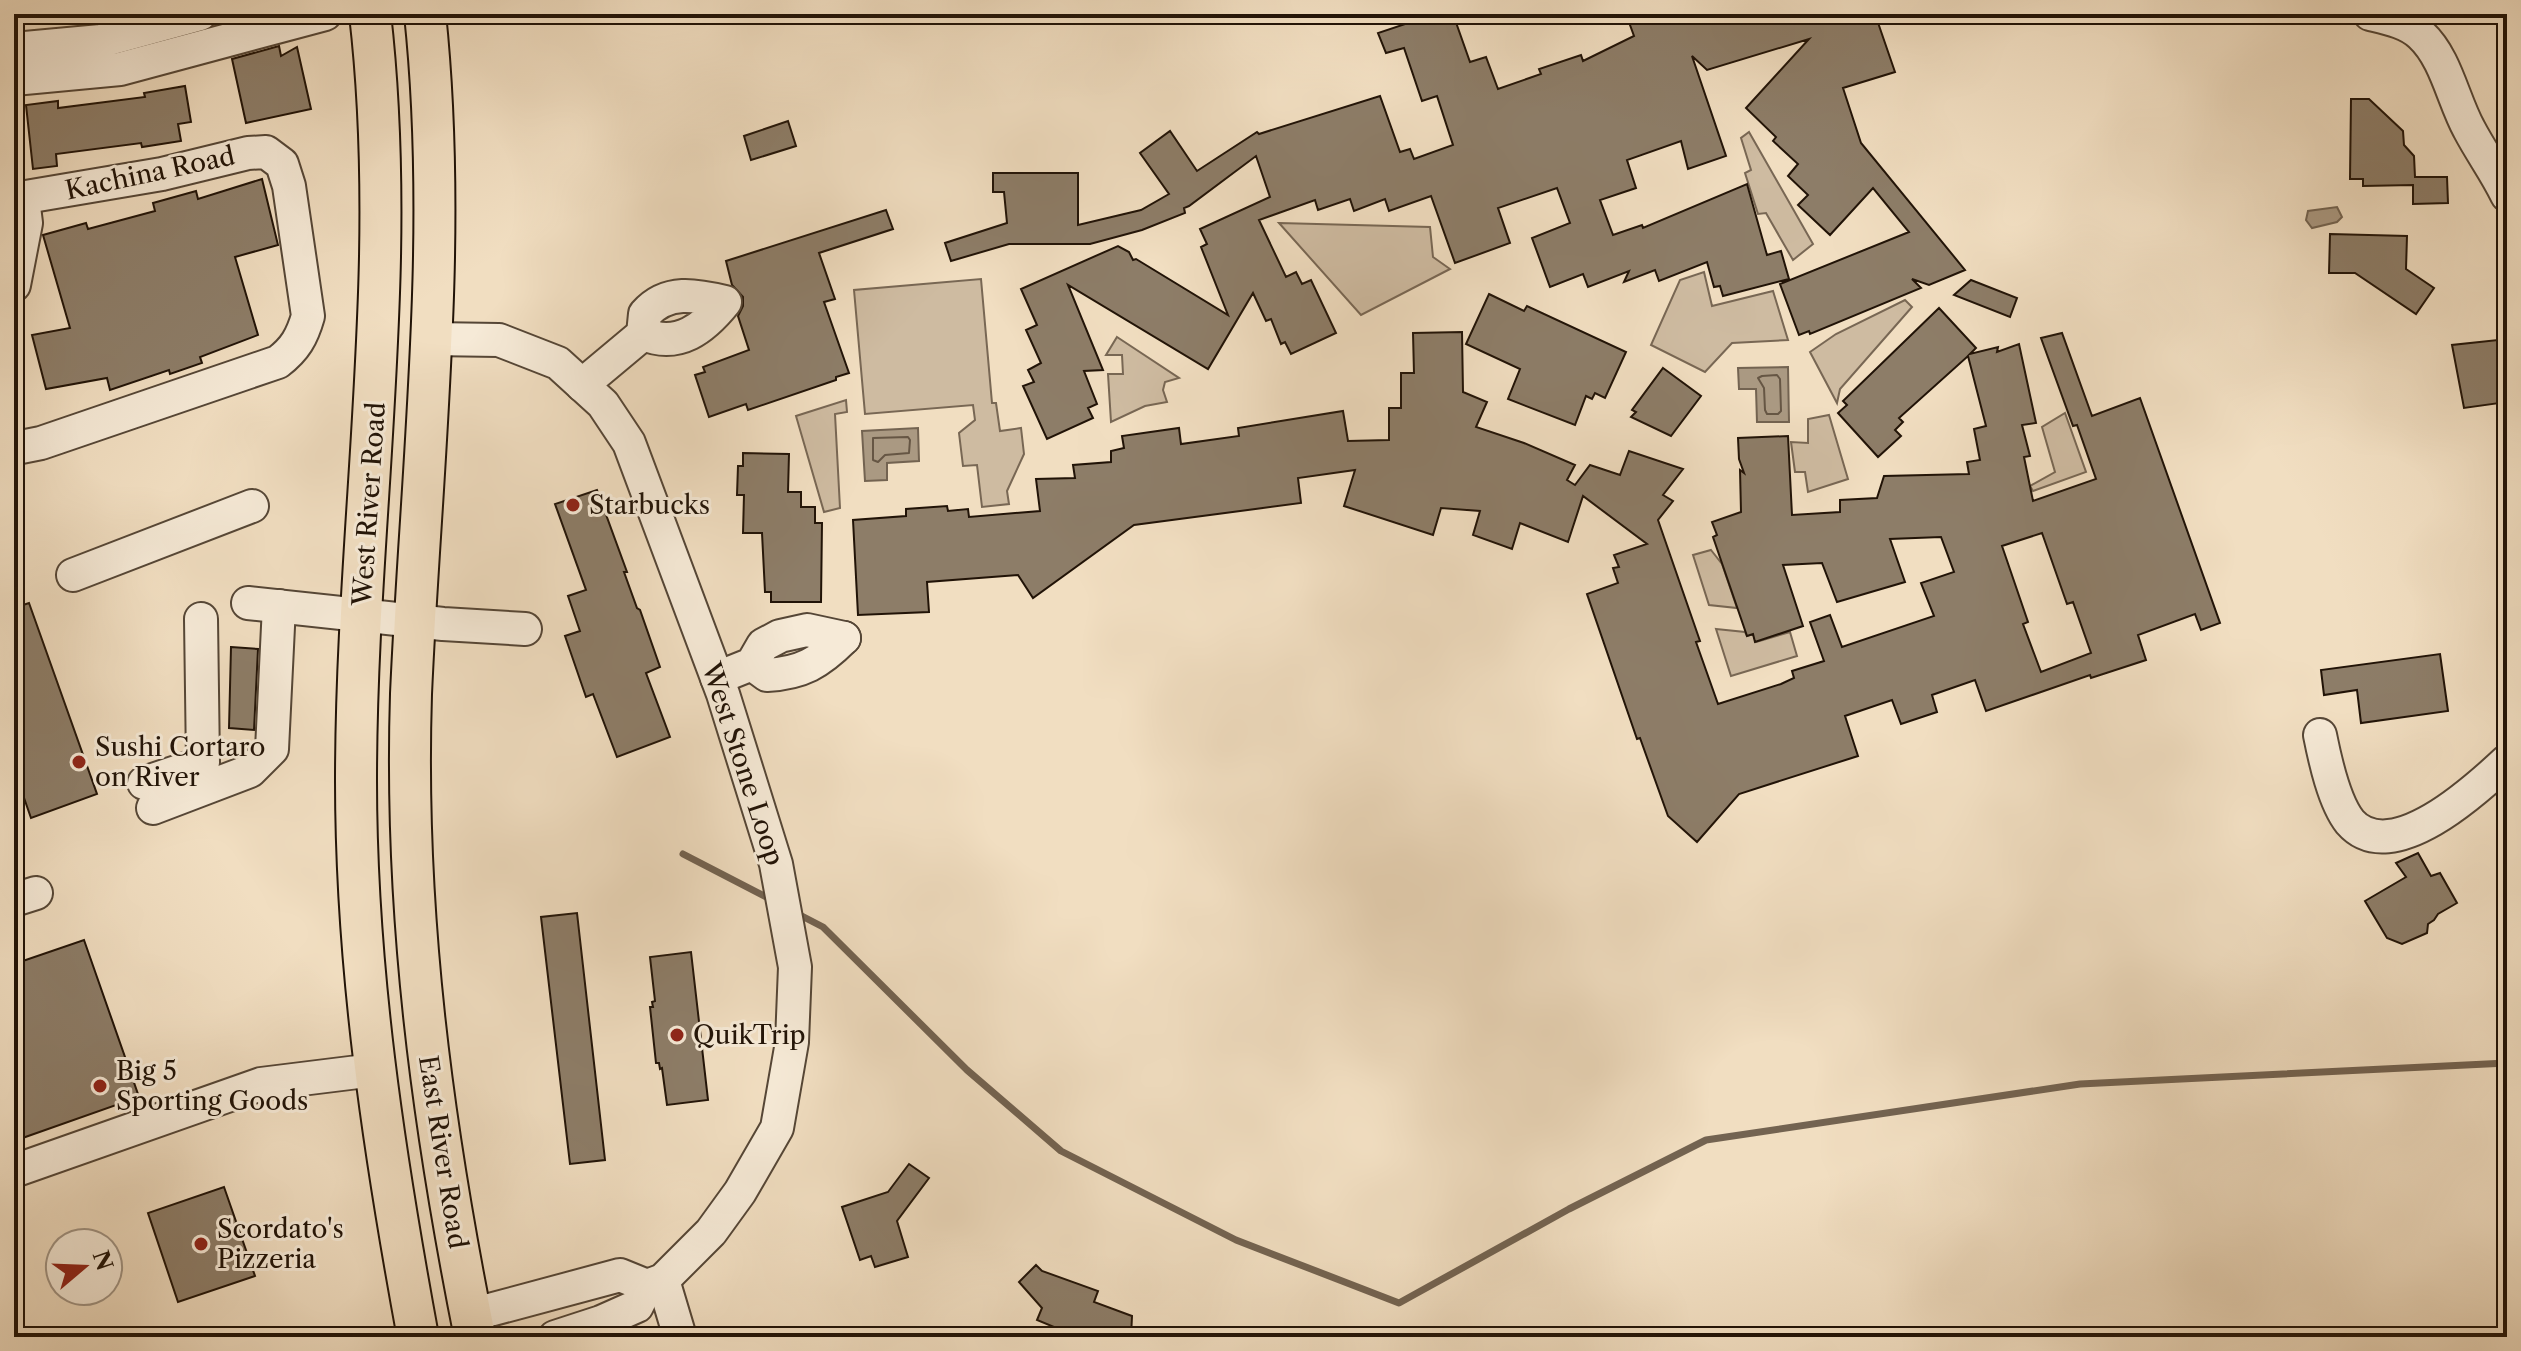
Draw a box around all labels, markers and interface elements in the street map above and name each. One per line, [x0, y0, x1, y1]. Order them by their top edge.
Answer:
street label: Kachina Road [62, 139, 238, 207]
street label: West River Road [346, 401, 392, 608]
place label: Starbucks [589, 489, 710, 521]
marker: Starbucks [564, 496, 582, 514]
street label: West Stone Loop [695, 658, 791, 870]
place label: Sushi Cortaro on River [95, 731, 265, 793]
marker: Sushi Cortaro on River [70, 753, 88, 771]
place label: QuikTrip [693, 1019, 806, 1051]
marker: QuikTrip [668, 1026, 686, 1044]
street label: East River Road [412, 1053, 474, 1251]
place label: Big 5 Sporting Goods [116, 1055, 308, 1117]
marker: Big 5 Sporting Goods [91, 1077, 109, 1095]
place label: Scordato's Pizzeria [217, 1213, 344, 1275]
north arrow [44, 1227, 124, 1307]
marker: Scordato's Pizzeria [192, 1235, 210, 1253]
text: N [87, 1247, 118, 1274]

